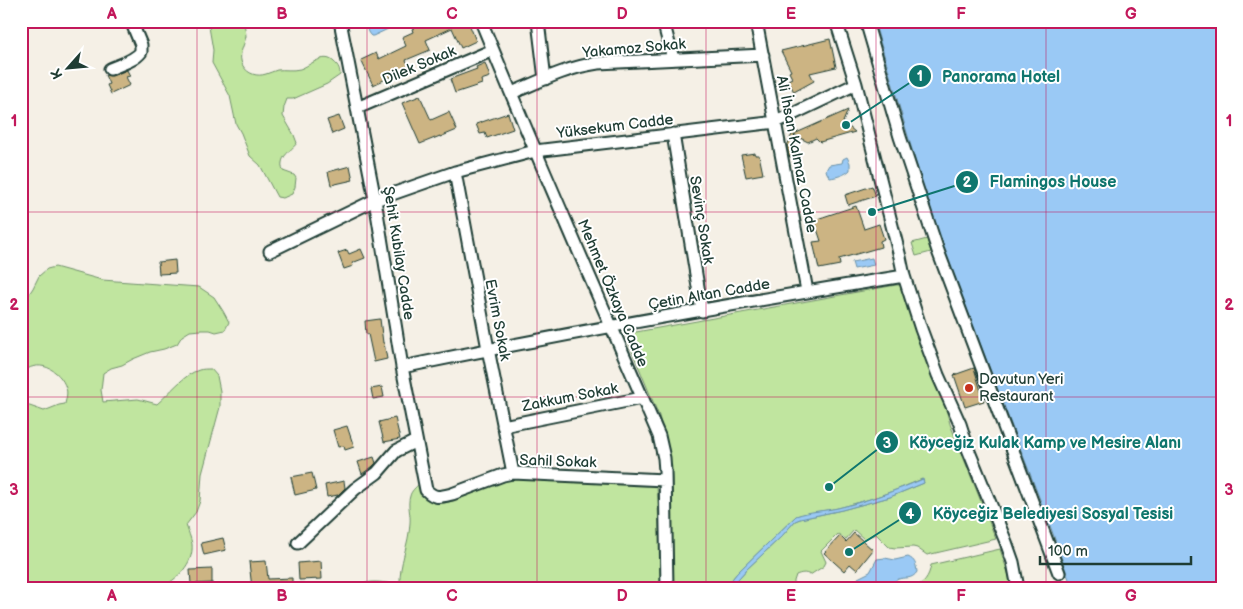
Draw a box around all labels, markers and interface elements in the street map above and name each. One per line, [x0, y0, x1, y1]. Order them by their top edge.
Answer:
text: A [106, 5, 117, 24]
text: B [276, 5, 288, 24]
text: C [446, 5, 458, 24]
text: D [616, 5, 628, 24]
text: E [786, 5, 796, 24]
text: F [956, 5, 966, 24]
text: G [1125, 5, 1137, 24]
street label: Yakamoz Sokak [581, 34, 687, 63]
street label: Dilek Sokak [379, 41, 459, 89]
north arrow [42, 42, 92, 92]
callout: Panorama Hotel [907, 61, 1070, 92]
text: K [47, 65, 67, 82]
text: 1 [917, 67, 923, 86]
text: Panorama Hotel [942, 68, 1060, 87]
street label: Ali İhsan Kalmaz Cadde [772, 74, 821, 234]
street label: Yüksekum Cadde [555, 110, 675, 143]
text: 1 [11, 112, 17, 131]
text: 1 [1226, 112, 1232, 131]
callout: Flamingos House [954, 166, 1126, 197]
text: 2 [963, 173, 972, 192]
text: Flamingos House [990, 173, 1116, 192]
street label: Sevinç Sokak [685, 174, 718, 266]
street label: Şehit Kubilay Cadde [379, 185, 418, 321]
street label: Mehmet Özkaya Cadde [573, 216, 652, 370]
street label: Çetin Altan Cadde [647, 274, 771, 315]
street label: Evrim Sokak [480, 278, 515, 363]
text: 2 [9, 296, 19, 315]
text: 2 [1224, 296, 1234, 315]
place label: Davutun Yeri Restaurant [979, 370, 1064, 406]
street label: Zakkum Sokak [520, 379, 620, 416]
marker: Davutun Yeri Restaurant [963, 382, 975, 394]
callout: Köyceğiz Kulak Kamp ve Mesire Alanı [874, 427, 1191, 458]
text: 3 [883, 434, 892, 453]
text: Köyceğiz Kulak Kamp ve Mesire Alanı [909, 434, 1181, 453]
street label: Sahil Sokak [519, 451, 597, 472]
text: 3 [9, 481, 19, 500]
text: 3 [1224, 481, 1234, 500]
callout: Köyceğiz Belediyesi Sosyal Tesisi [898, 498, 1183, 529]
text: 4 [906, 505, 915, 524]
text: Köyceğiz Belediyesi Sosyal Tesisi [933, 505, 1173, 524]
scale bar [1040, 534, 1192, 566]
text: 100 m [1048, 542, 1088, 561]
text: A [106, 587, 117, 606]
text: B [276, 587, 288, 606]
text: C [446, 587, 458, 606]
text: D [616, 587, 628, 606]
text: E [786, 587, 796, 606]
text: F [956, 587, 966, 606]
text: G [1125, 587, 1137, 606]

